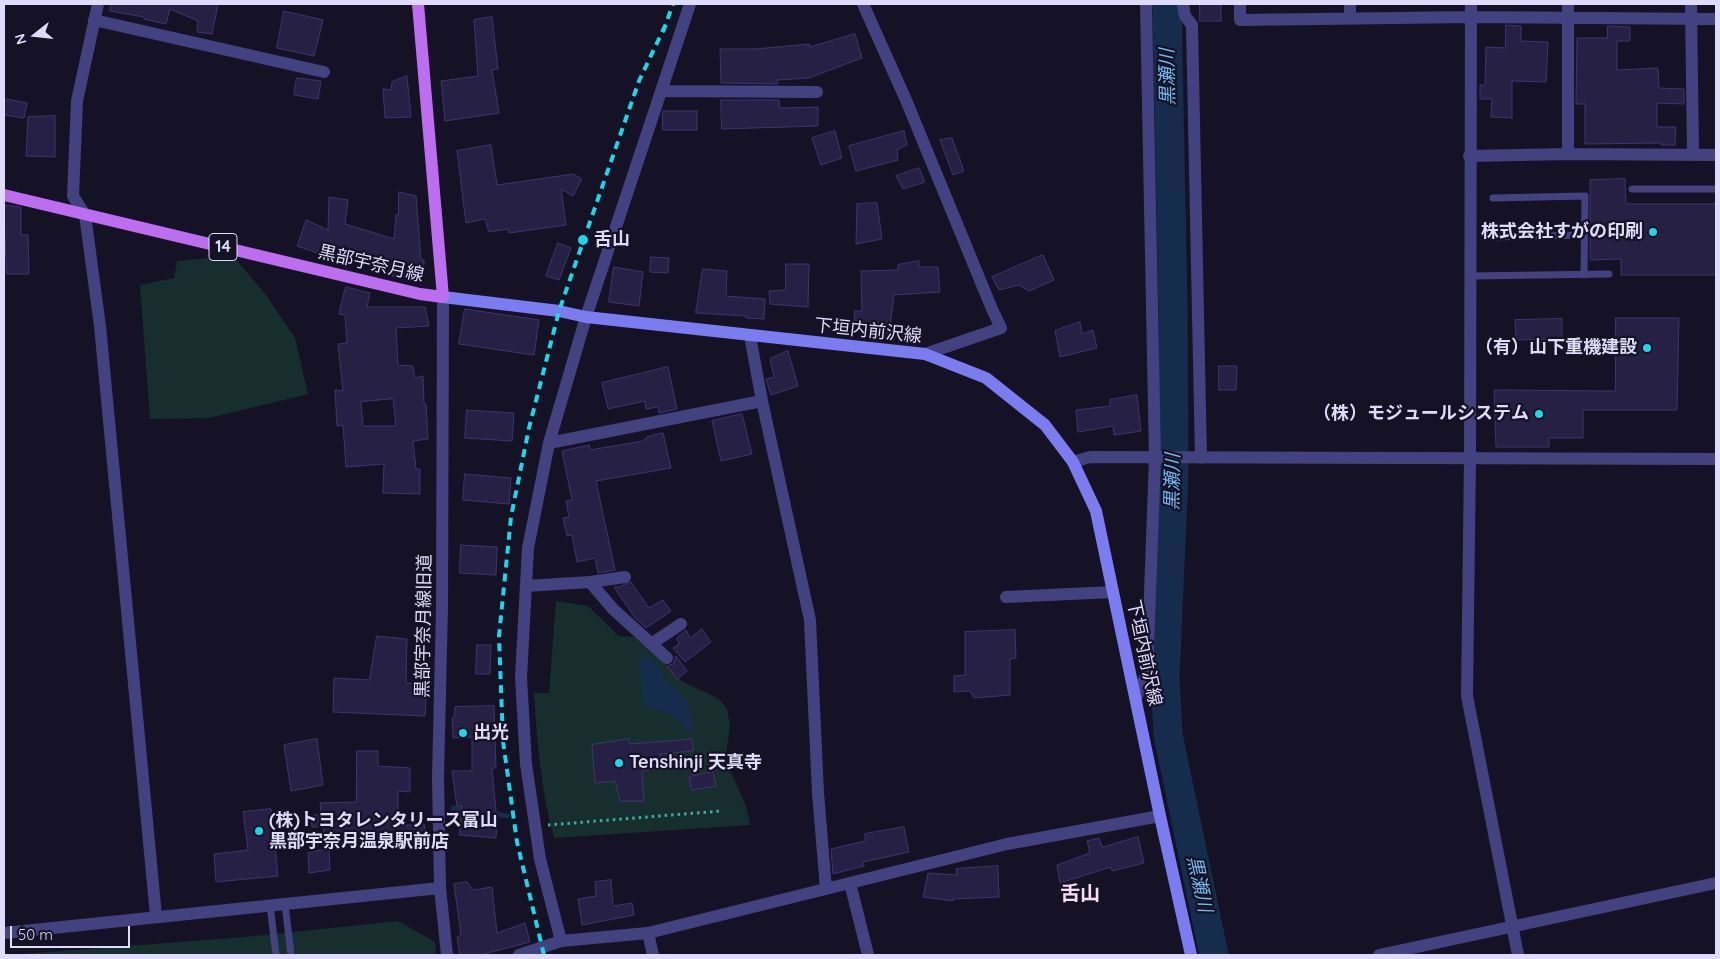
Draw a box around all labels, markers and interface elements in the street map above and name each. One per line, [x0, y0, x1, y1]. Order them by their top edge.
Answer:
north arrow [10, 10, 60, 60]
text: N [11, 32, 31, 47]
water label: 黒瀬川 [1156, 48, 1180, 106]
place label: 株式会社すがの印刷 [1481, 221, 1643, 243]
marker: 株式会社すがの印刷 [1647, 226, 1659, 238]
place label: 舌山 [594, 229, 630, 251]
road number: 14 [209, 233, 237, 260]
marker: 舌山 [576, 233, 590, 247]
street label: 黒部宇奈月線 [316, 241, 426, 287]
street label: 下垣内前沢線 [813, 315, 923, 347]
place label: （有）山下重機建設 [1475, 337, 1637, 359]
marker: （有）山下重機建設 [1641, 342, 1653, 354]
place label: （株）モジュールシステム [1313, 403, 1529, 425]
marker: （株）モジュールシステム [1533, 408, 1545, 420]
water label: 黒瀬川 [1161, 453, 1185, 511]
street label: 黒部宇奈月線旧道 [412, 554, 436, 698]
street label: 下垣内前沢線 [1122, 598, 1166, 708]
place label: 出光 [473, 722, 509, 744]
marker: 出光 [457, 727, 469, 739]
place label: Tenshinji 天真寺 [629, 752, 762, 774]
marker: Tenshinji 天真寺 [613, 757, 625, 769]
place label: (株)トヨタレンタリース富山 黒部宇奈月温泉駅前店 [269, 810, 498, 852]
marker: (株)トヨタレンタリース富山 黒部宇奈月温泉駅前店 [253, 825, 265, 837]
water label: 黒瀬川 [1182, 854, 1216, 914]
district label: 舌山 [1060, 882, 1100, 906]
scale bar [12, 916, 132, 948]
text: 50 m [18, 925, 53, 944]

